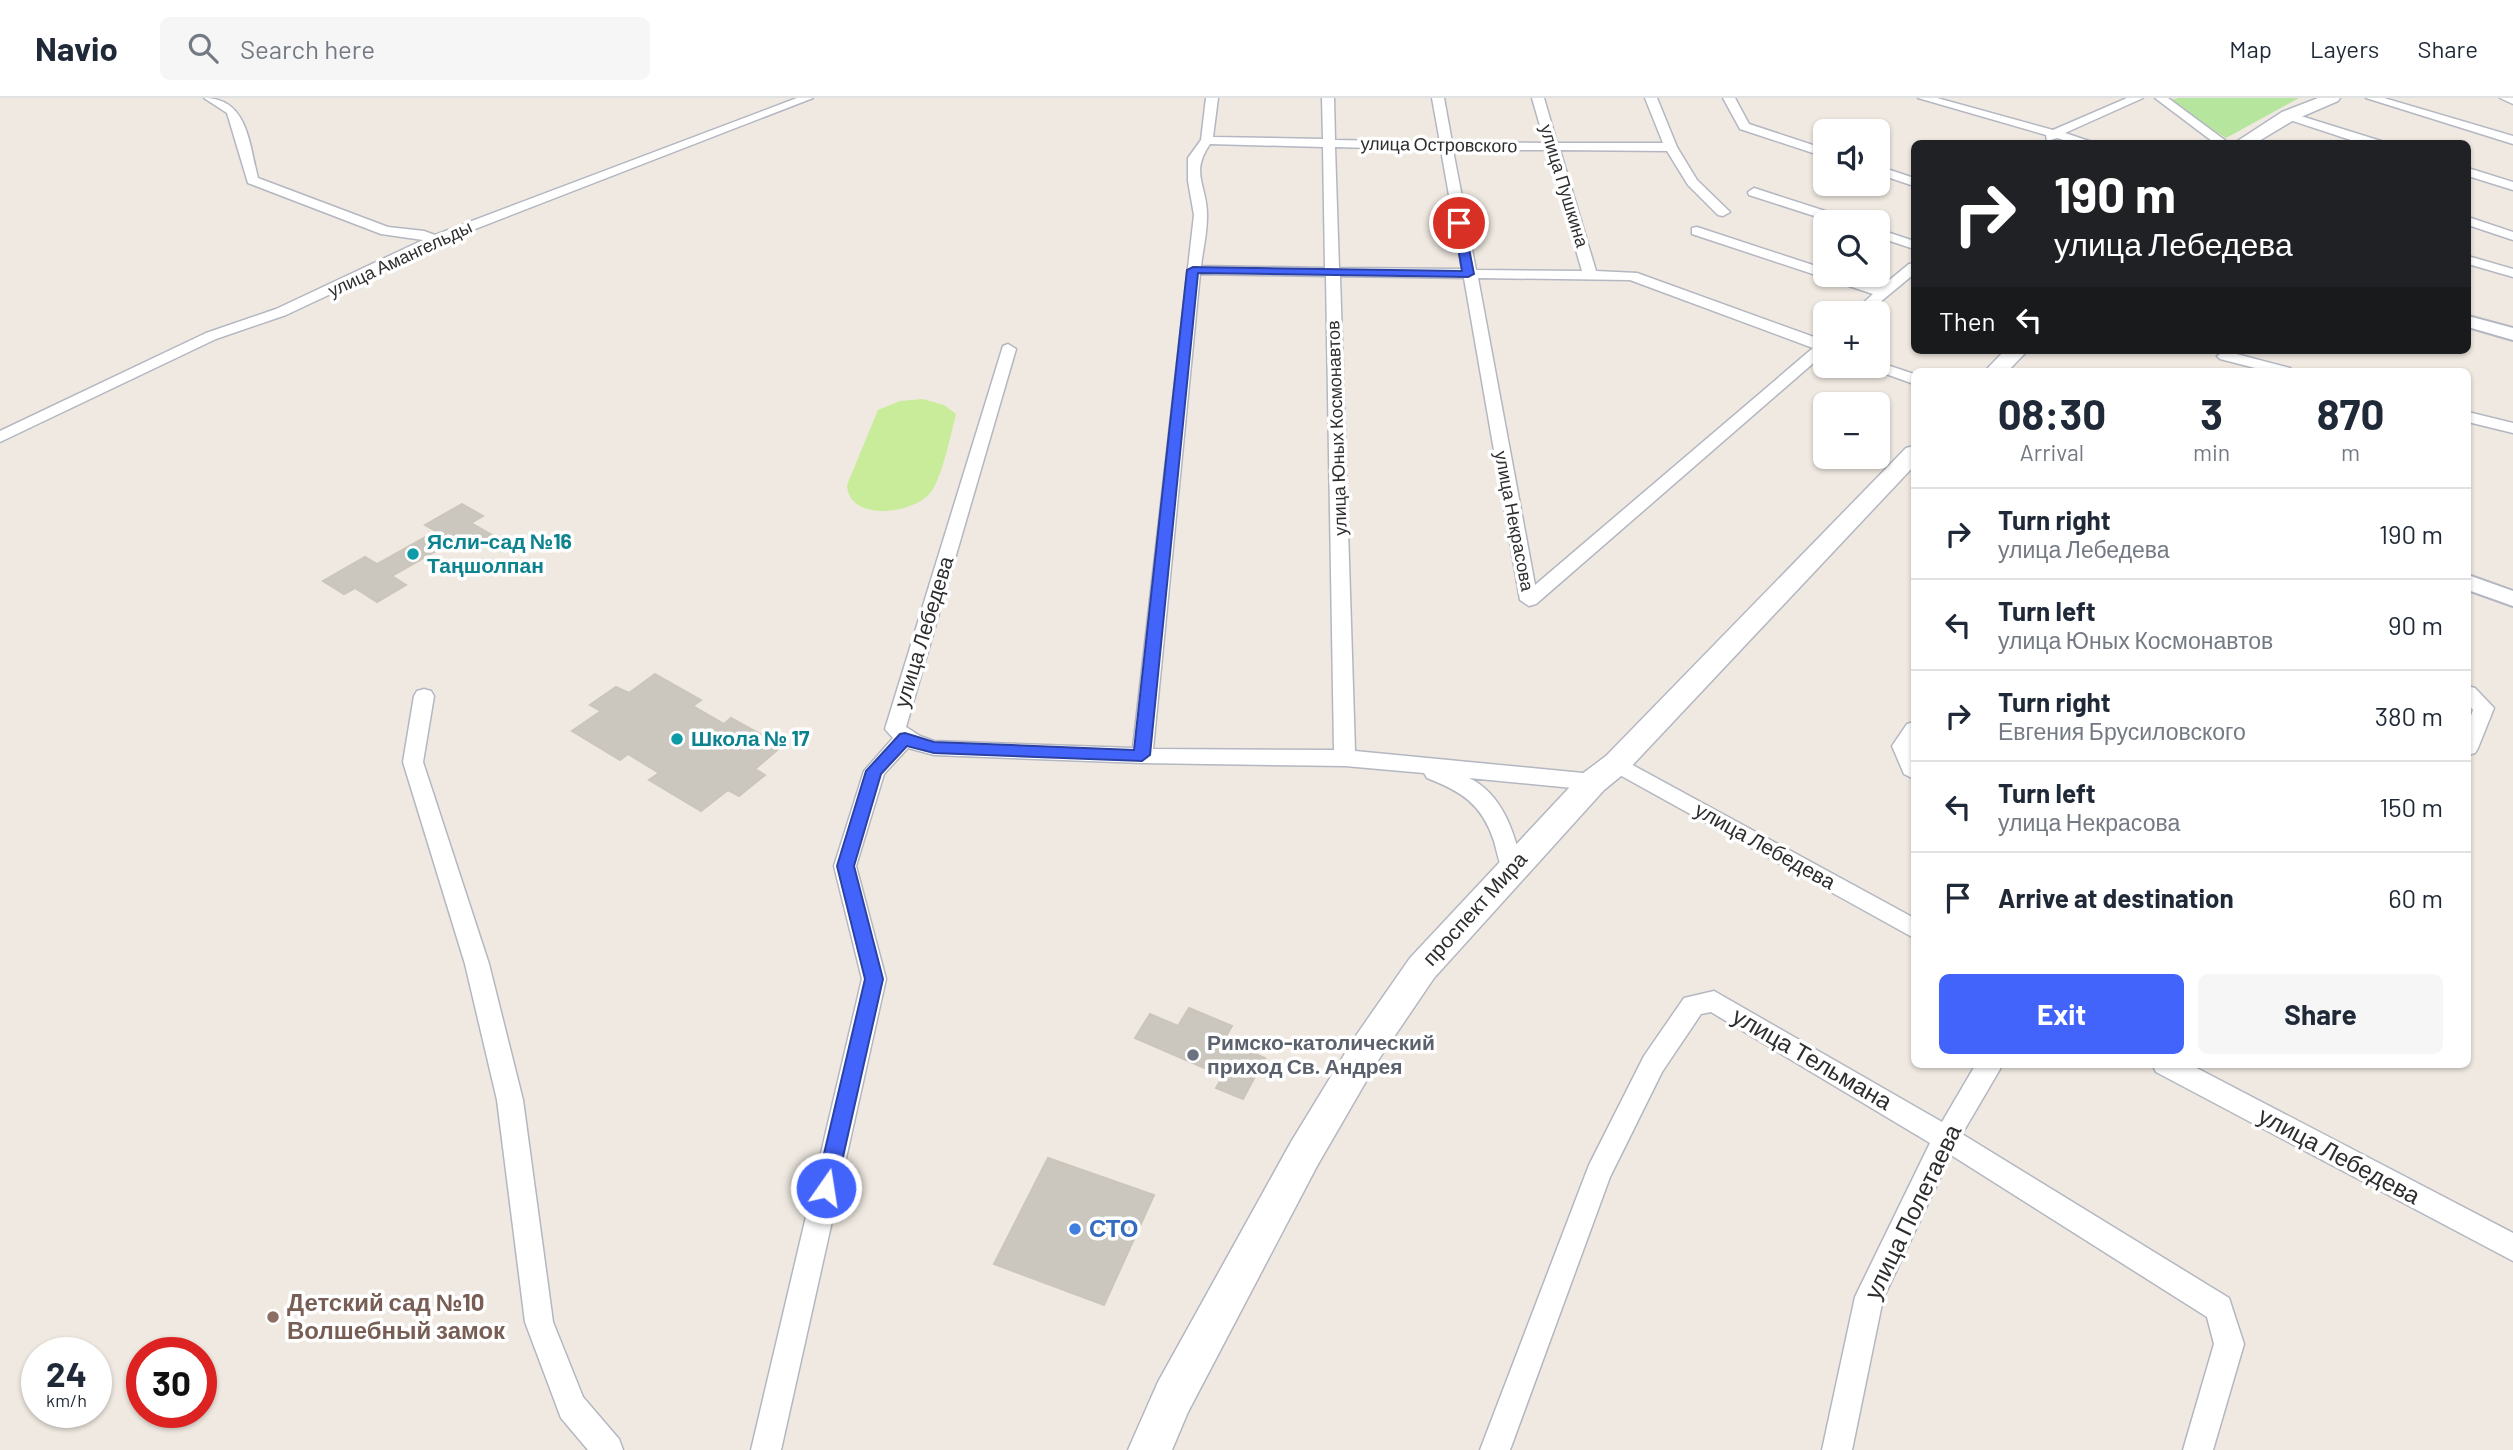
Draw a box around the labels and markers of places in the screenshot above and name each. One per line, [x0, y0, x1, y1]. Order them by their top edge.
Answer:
pin [1429, 193, 1489, 253]
place label: Ясли-сад №16 Таңшолпан [427, 528, 572, 577]
marker: Ясли-сад №16 Таңшолпан [405, 546, 421, 562]
place label: Школа № 17 [691, 725, 810, 750]
marker: Школа № 17 [669, 731, 685, 747]
place label: Римско-католический приход Св. Андрея [1207, 1029, 1435, 1078]
marker: Римско-католический приход Св. Андрея [1185, 1047, 1201, 1063]
place label: СТО [1089, 1213, 1138, 1242]
marker: СТО [1067, 1221, 1083, 1237]
place label: Детский сад №10 Волшебный замок [287, 1287, 506, 1344]
marker: Детский сад №10 Волшебный замок [265, 1309, 281, 1325]

